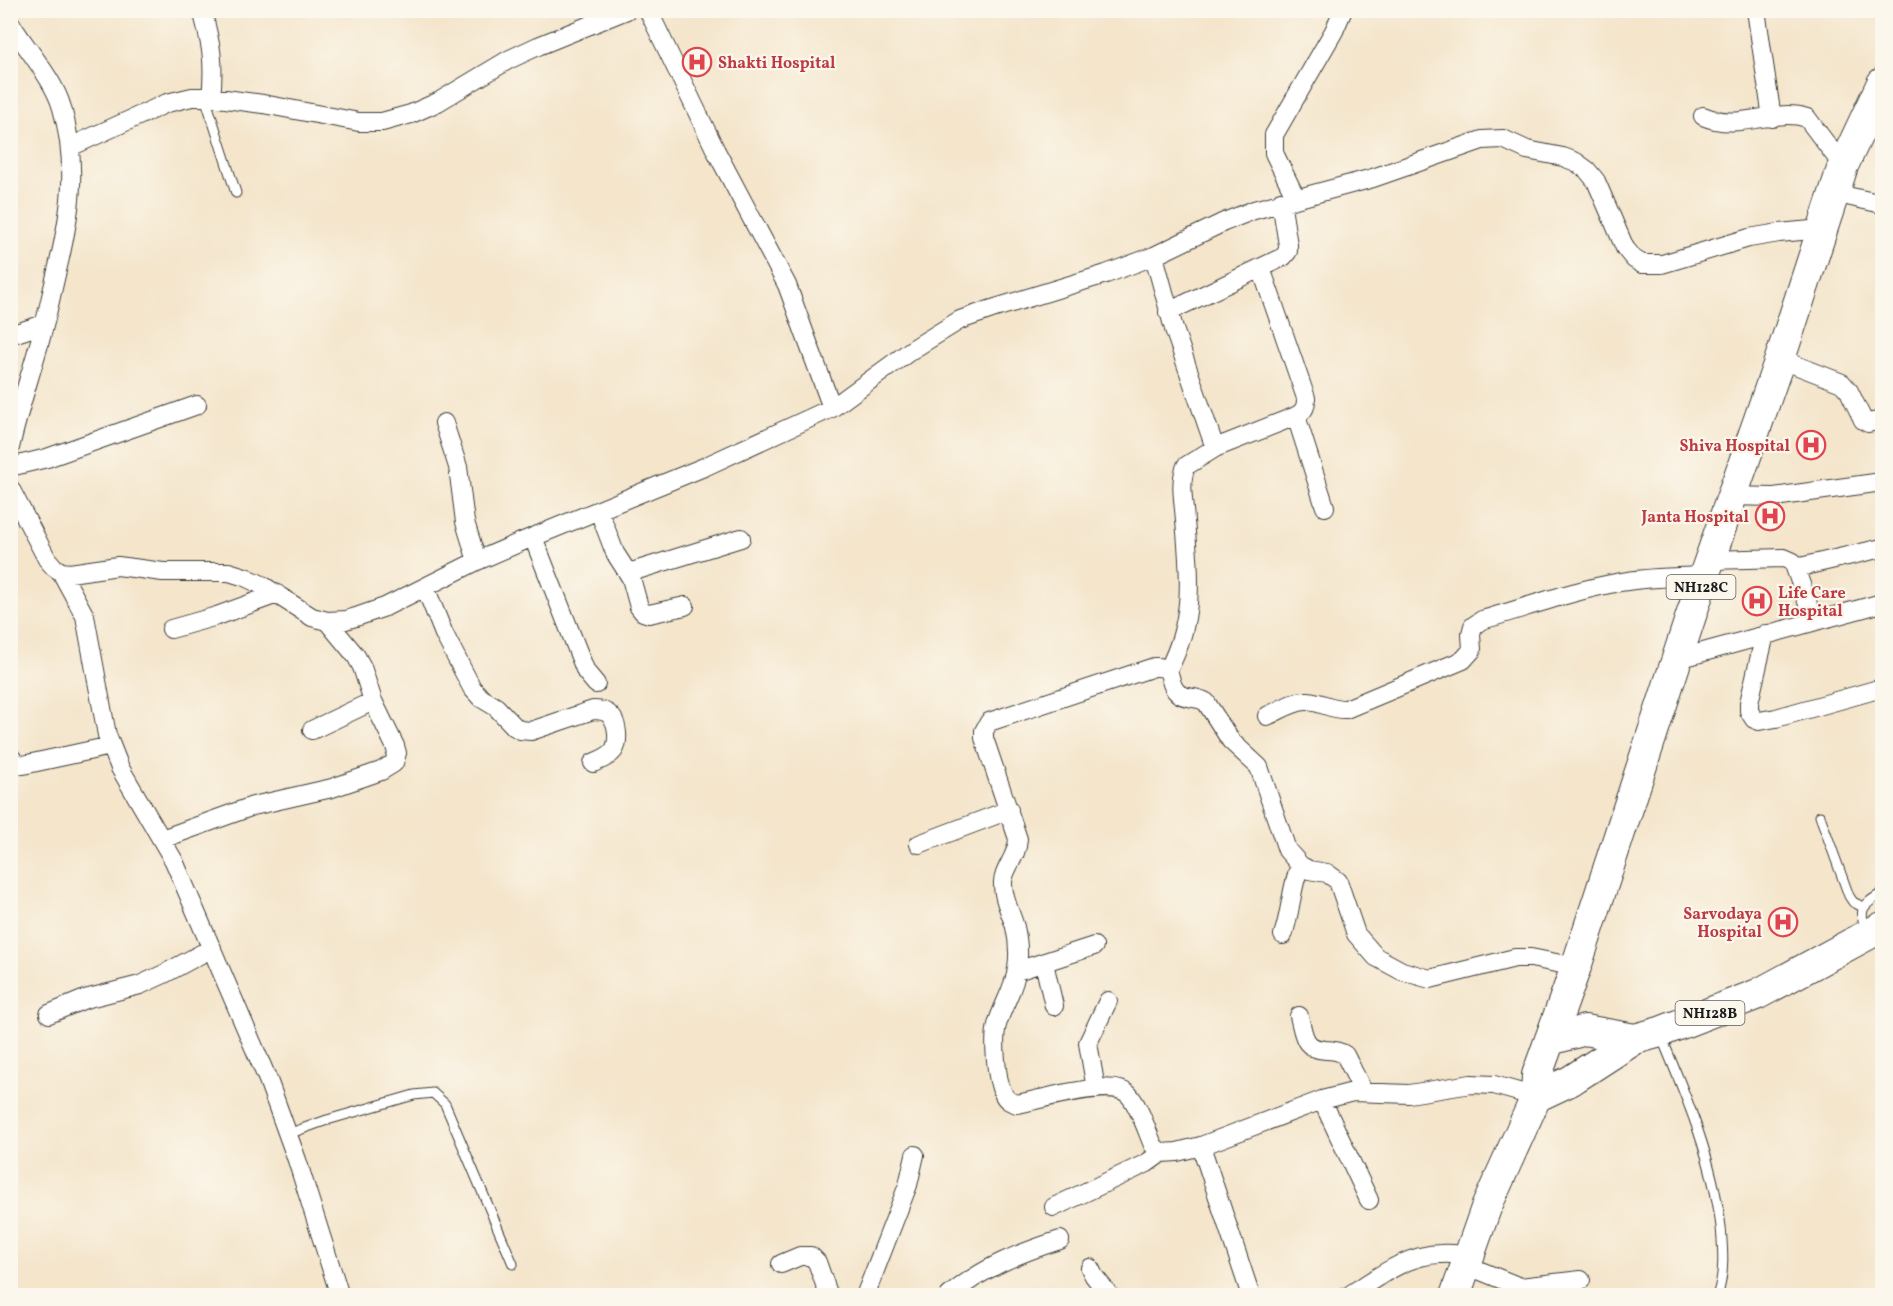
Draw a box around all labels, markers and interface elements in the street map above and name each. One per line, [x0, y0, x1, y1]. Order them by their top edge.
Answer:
hospital icon: Shakti Hospital [681, 46, 713, 78]
place label: Shakti Hospital [718, 53, 836, 75]
hospital icon: Shiva Hospital [1795, 429, 1827, 461]
place label: Shiva Hospital [1680, 436, 1791, 458]
hospital icon: Janta Hospital [1754, 500, 1786, 532]
place label: Janta Hospital [1640, 507, 1750, 529]
road number: NH128C [1666, 575, 1736, 599]
place label: Life Care Hospital [1778, 583, 1846, 623]
hospital icon: Life Care Hospital [1741, 585, 1773, 617]
place label: Sarvodaya Hospital [1683, 904, 1763, 944]
hospital icon: Sarvodaya Hospital [1767, 906, 1799, 938]
road number: NH128B [1676, 1001, 1744, 1025]

